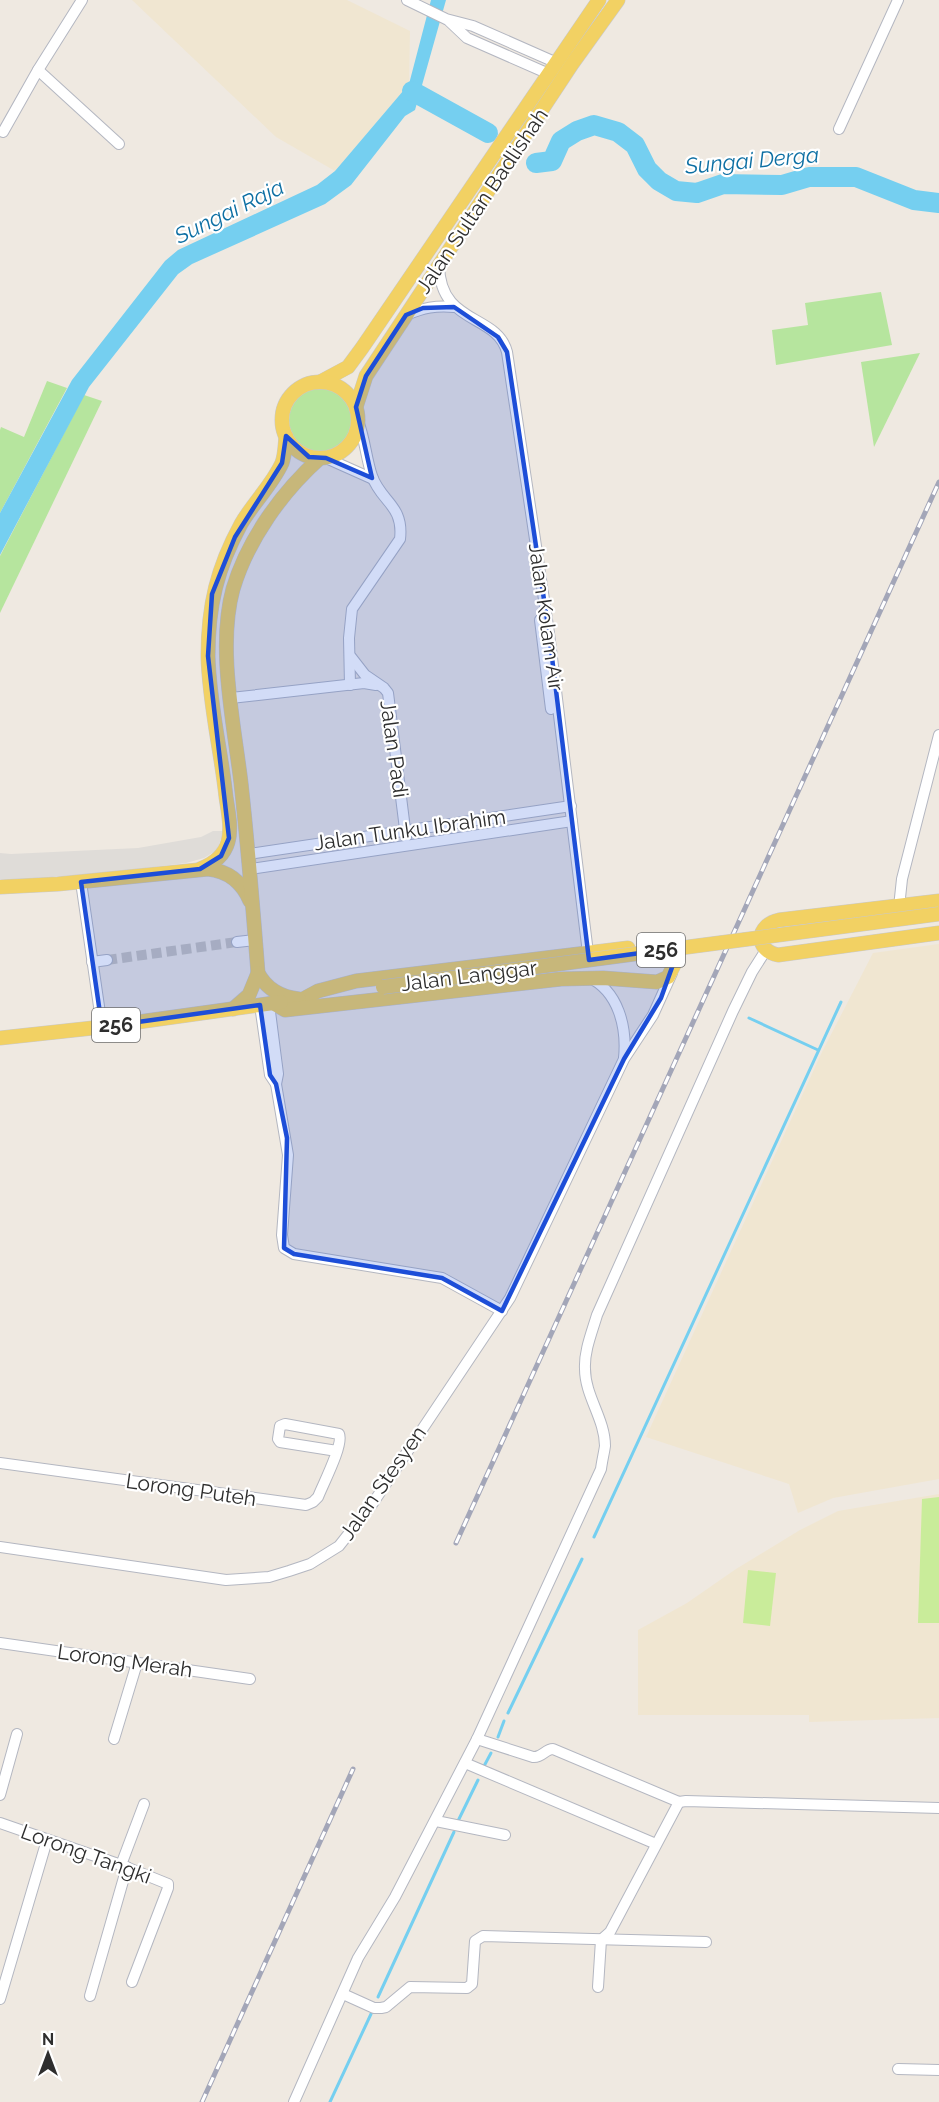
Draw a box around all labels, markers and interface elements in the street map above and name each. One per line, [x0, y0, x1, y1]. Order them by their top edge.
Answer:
street label: Jalan Sultan Badlishah [410, 103, 553, 298]
water label: Sungai Derga [683, 141, 820, 179]
water label: Sungai Raja [169, 173, 288, 249]
street label: Jalan Kolam Air [524, 542, 569, 693]
street label: Jalan Padi [375, 699, 414, 799]
street label: Jalan Tunku Ibrahim [312, 804, 507, 855]
road number: 256 [637, 933, 685, 967]
street label: Jalan Langgar [400, 955, 539, 996]
road number: 256 [92, 1008, 140, 1042]
street label: Jalan Stesyen [334, 1421, 431, 1544]
street label: Lorong Puteh [124, 1468, 258, 1511]
street label: Lorong Merah [56, 1639, 194, 1682]
street label: Lorong Tangki [18, 1818, 155, 1889]
north arrow [18, 2024, 78, 2084]
text: N [42, 2030, 54, 2049]

